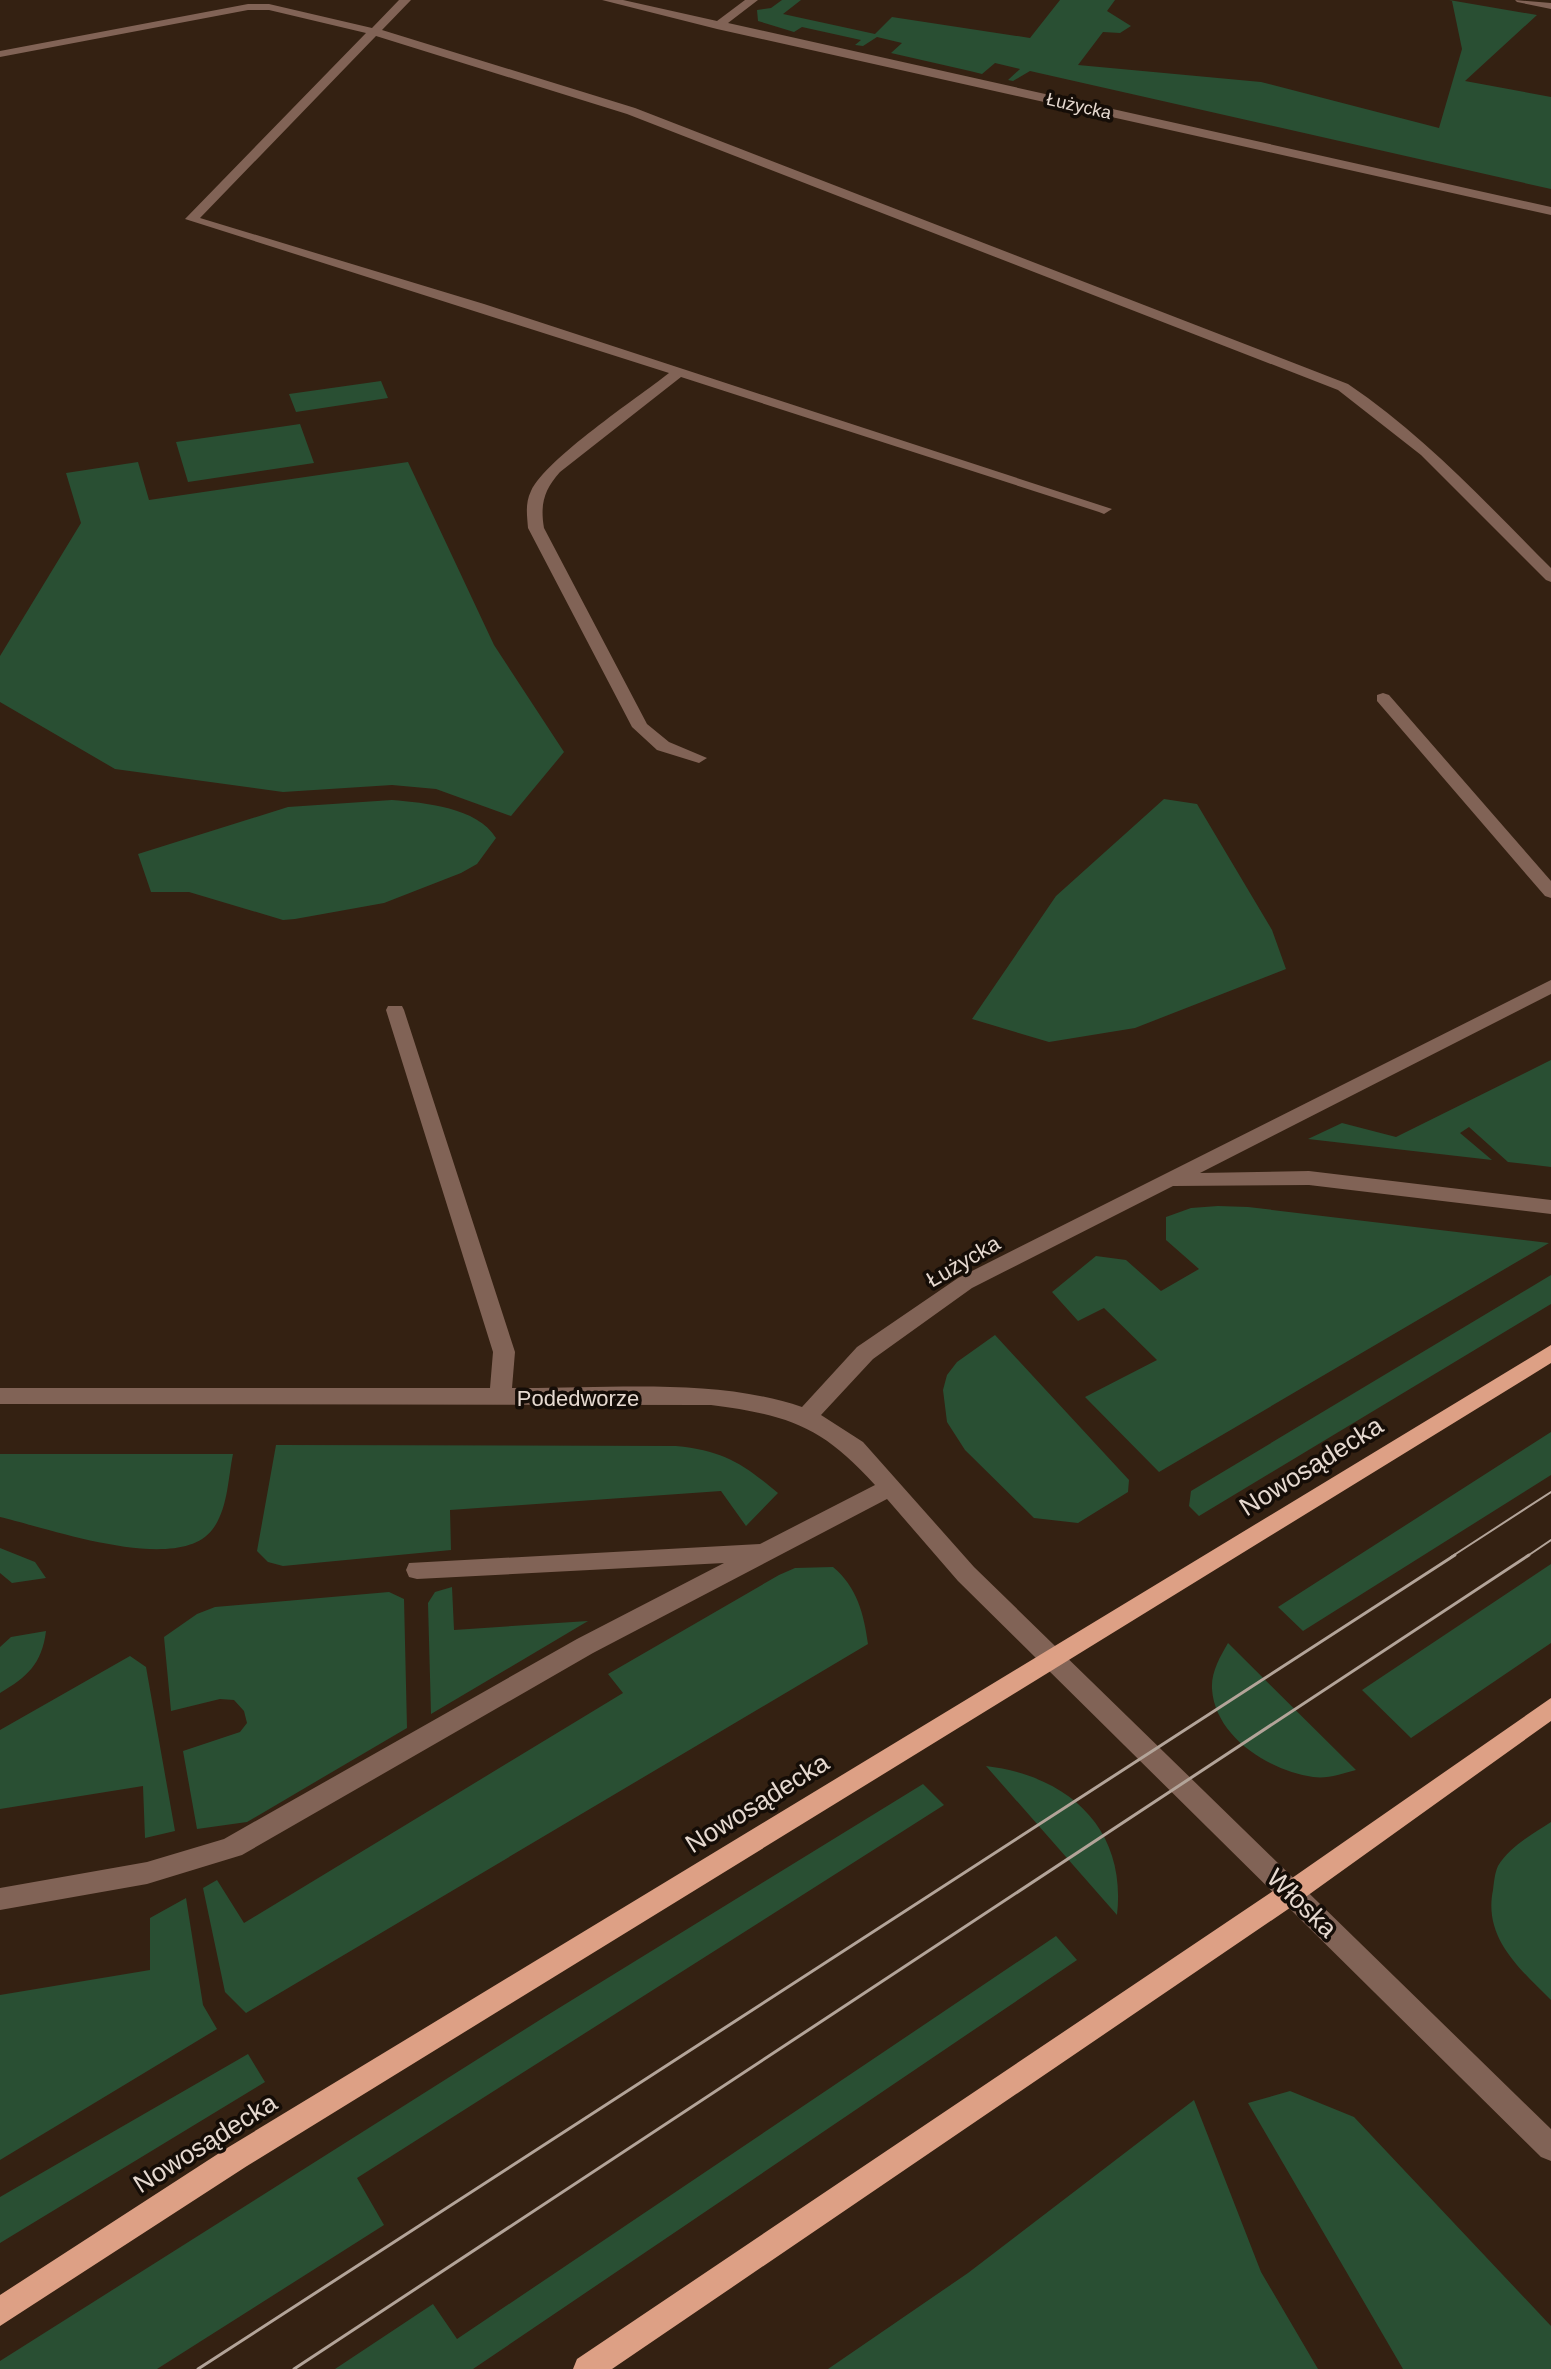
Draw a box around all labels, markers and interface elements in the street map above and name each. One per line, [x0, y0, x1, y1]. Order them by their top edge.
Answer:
street label: Łużycka [1045, 89, 1114, 123]
street label: Łużycka [922, 1230, 1005, 1292]
street label: Podedworze [517, 1386, 639, 1411]
street label: Nowosądecka [1234, 1410, 1389, 1522]
street label: Nowosądecka [680, 1747, 835, 1859]
street label: Włoska [1261, 1863, 1343, 1944]
street label: Nowosądecka [128, 2087, 283, 2199]

